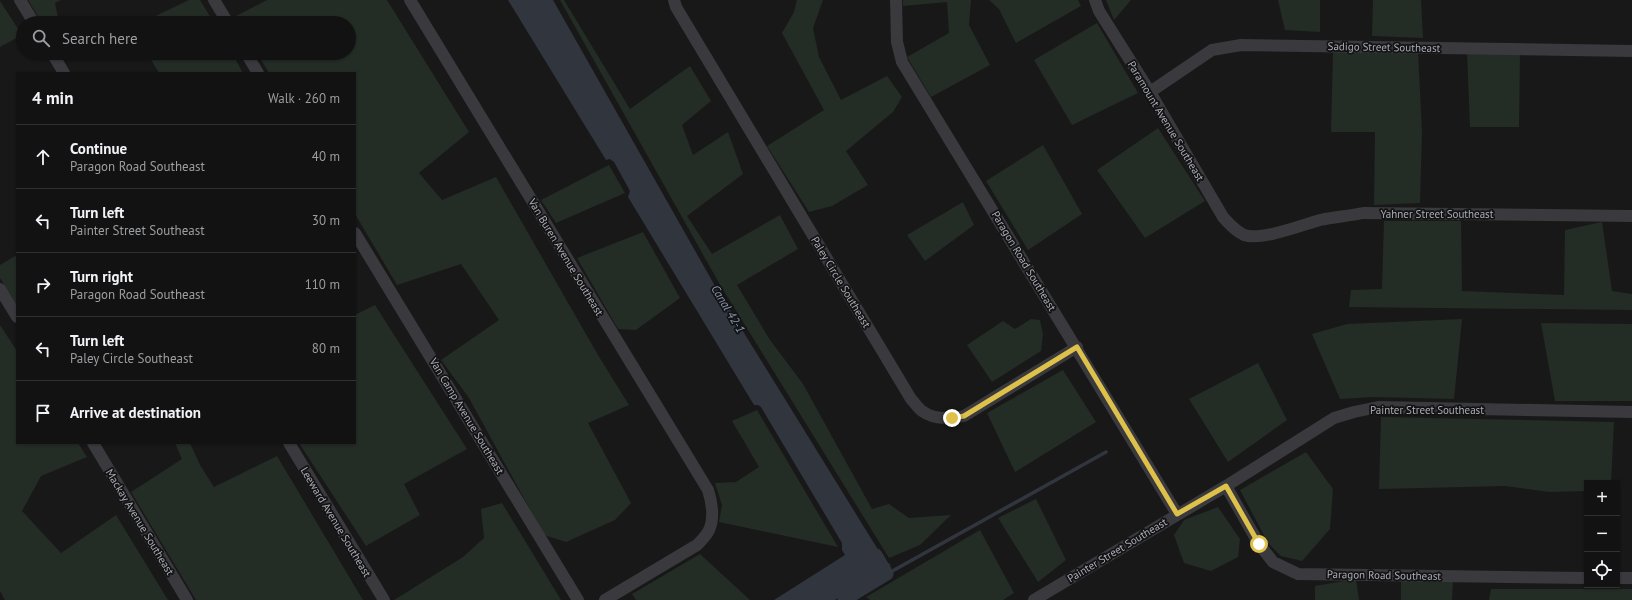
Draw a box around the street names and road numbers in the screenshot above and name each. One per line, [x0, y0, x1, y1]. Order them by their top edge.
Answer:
street label: Sadigo Street Southeast [1328, 39, 1441, 55]
street label: Paramount Avenue Southeast [1125, 58, 1208, 184]
street label: Van Buren Avenue Southeast [525, 195, 607, 318]
street label: Yahner Street Southeast [1381, 207, 1494, 221]
street label: Paragon Road Southeast [989, 208, 1060, 314]
street label: Paley Circle Southeast [808, 234, 874, 330]
street label: Van Camp Avenue Southeast [426, 354, 507, 477]
street label: Painter Street Southeast [1370, 403, 1484, 417]
street label: Leeward Avenue Southeast [298, 464, 375, 580]
street label: Mackay Avenue Southeast [103, 466, 177, 578]
street label: Painter Street Southeast [1065, 515, 1170, 585]
street label: Paragon Road Southeast [1327, 567, 1441, 583]

